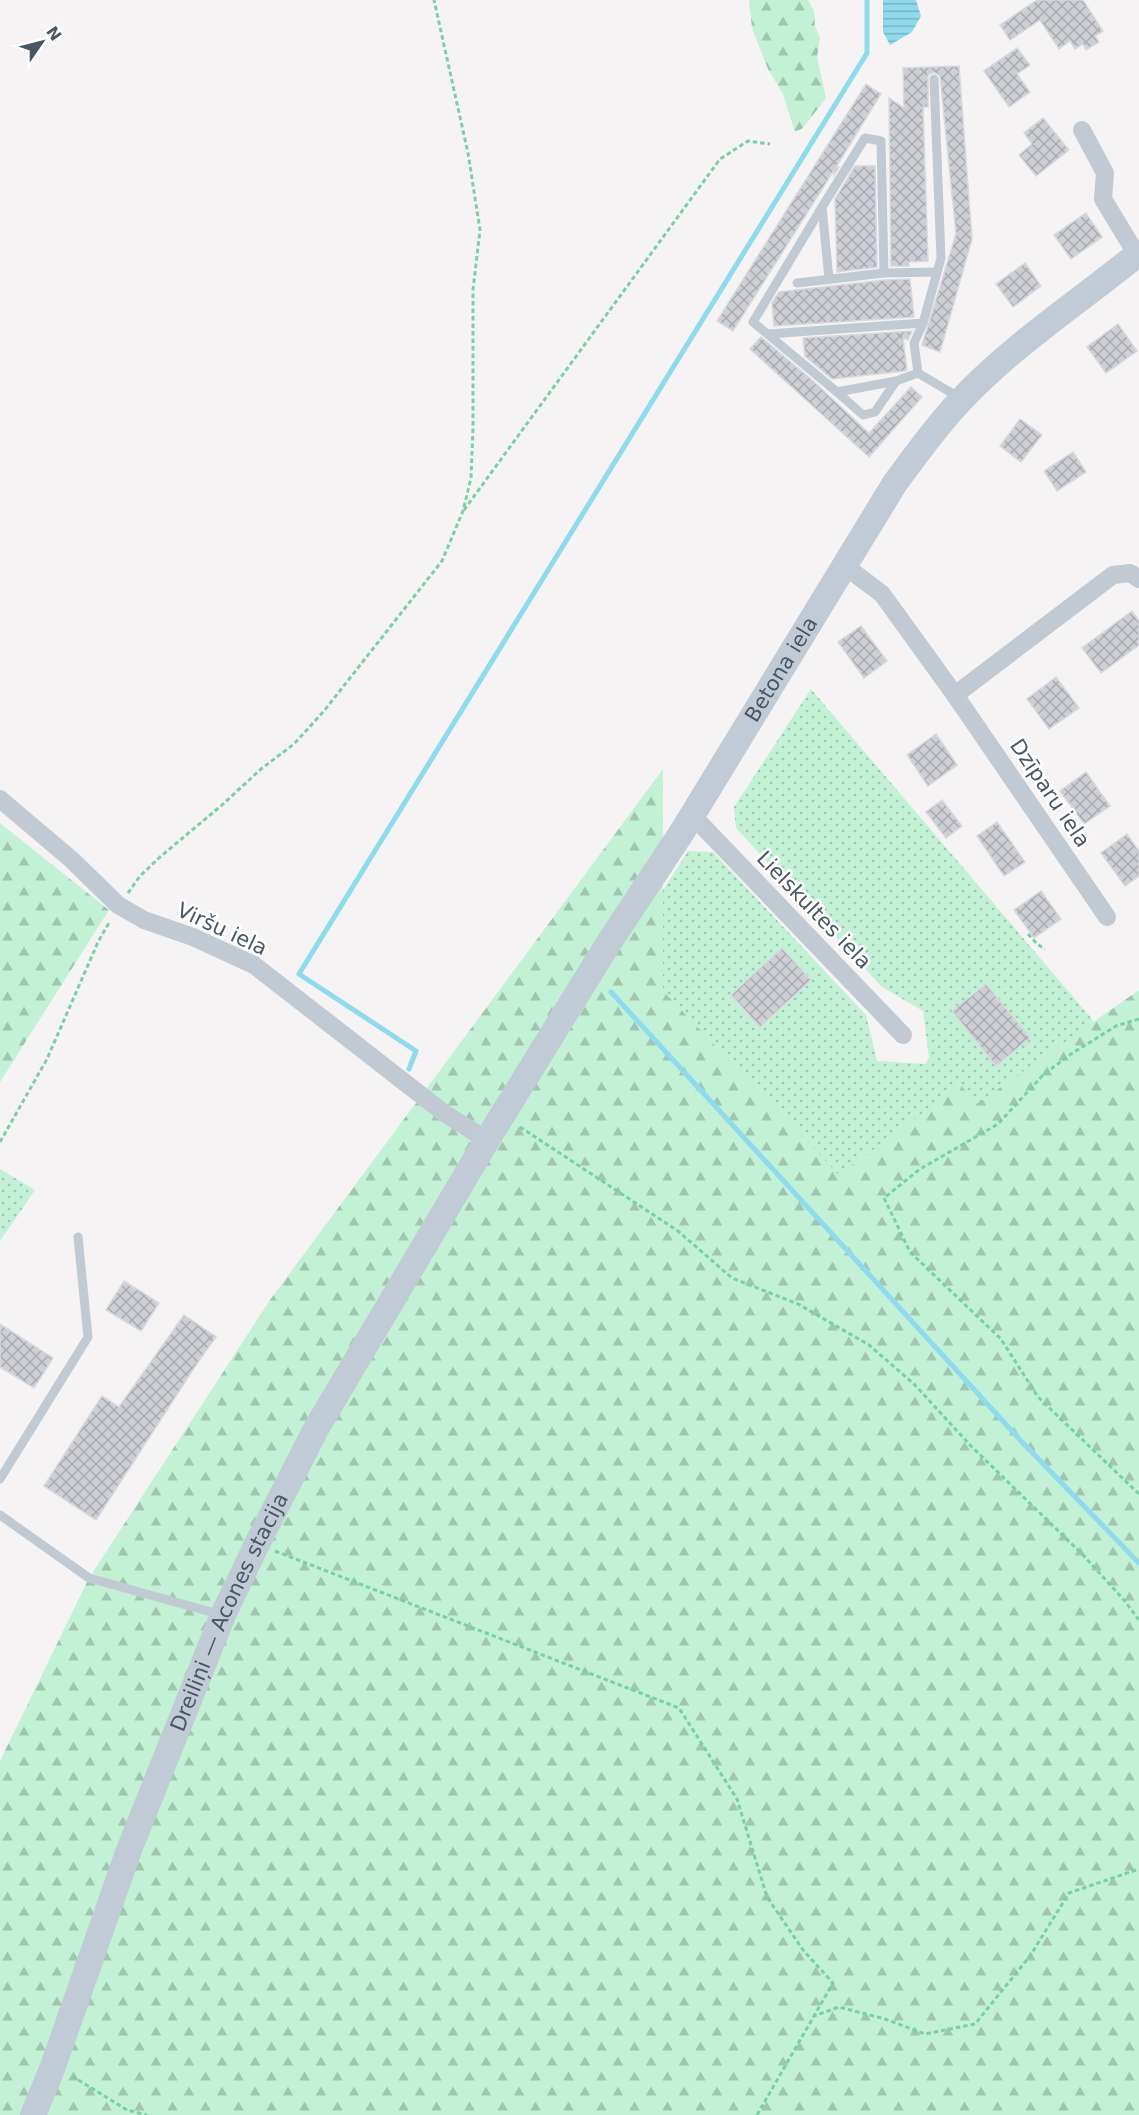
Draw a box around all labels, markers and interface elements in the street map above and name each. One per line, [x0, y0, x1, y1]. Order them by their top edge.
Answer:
north arrow [12, 12, 72, 72]
text: N [42, 23, 65, 45]
street label: Betona iela [740, 612, 822, 726]
street label: Dzīparu iela [1005, 734, 1095, 852]
street label: Lielskultes iela [752, 846, 876, 974]
street label: Viršu iela [173, 898, 271, 960]
street label: Dreiliņi — Acones stacija [166, 1489, 293, 1735]

